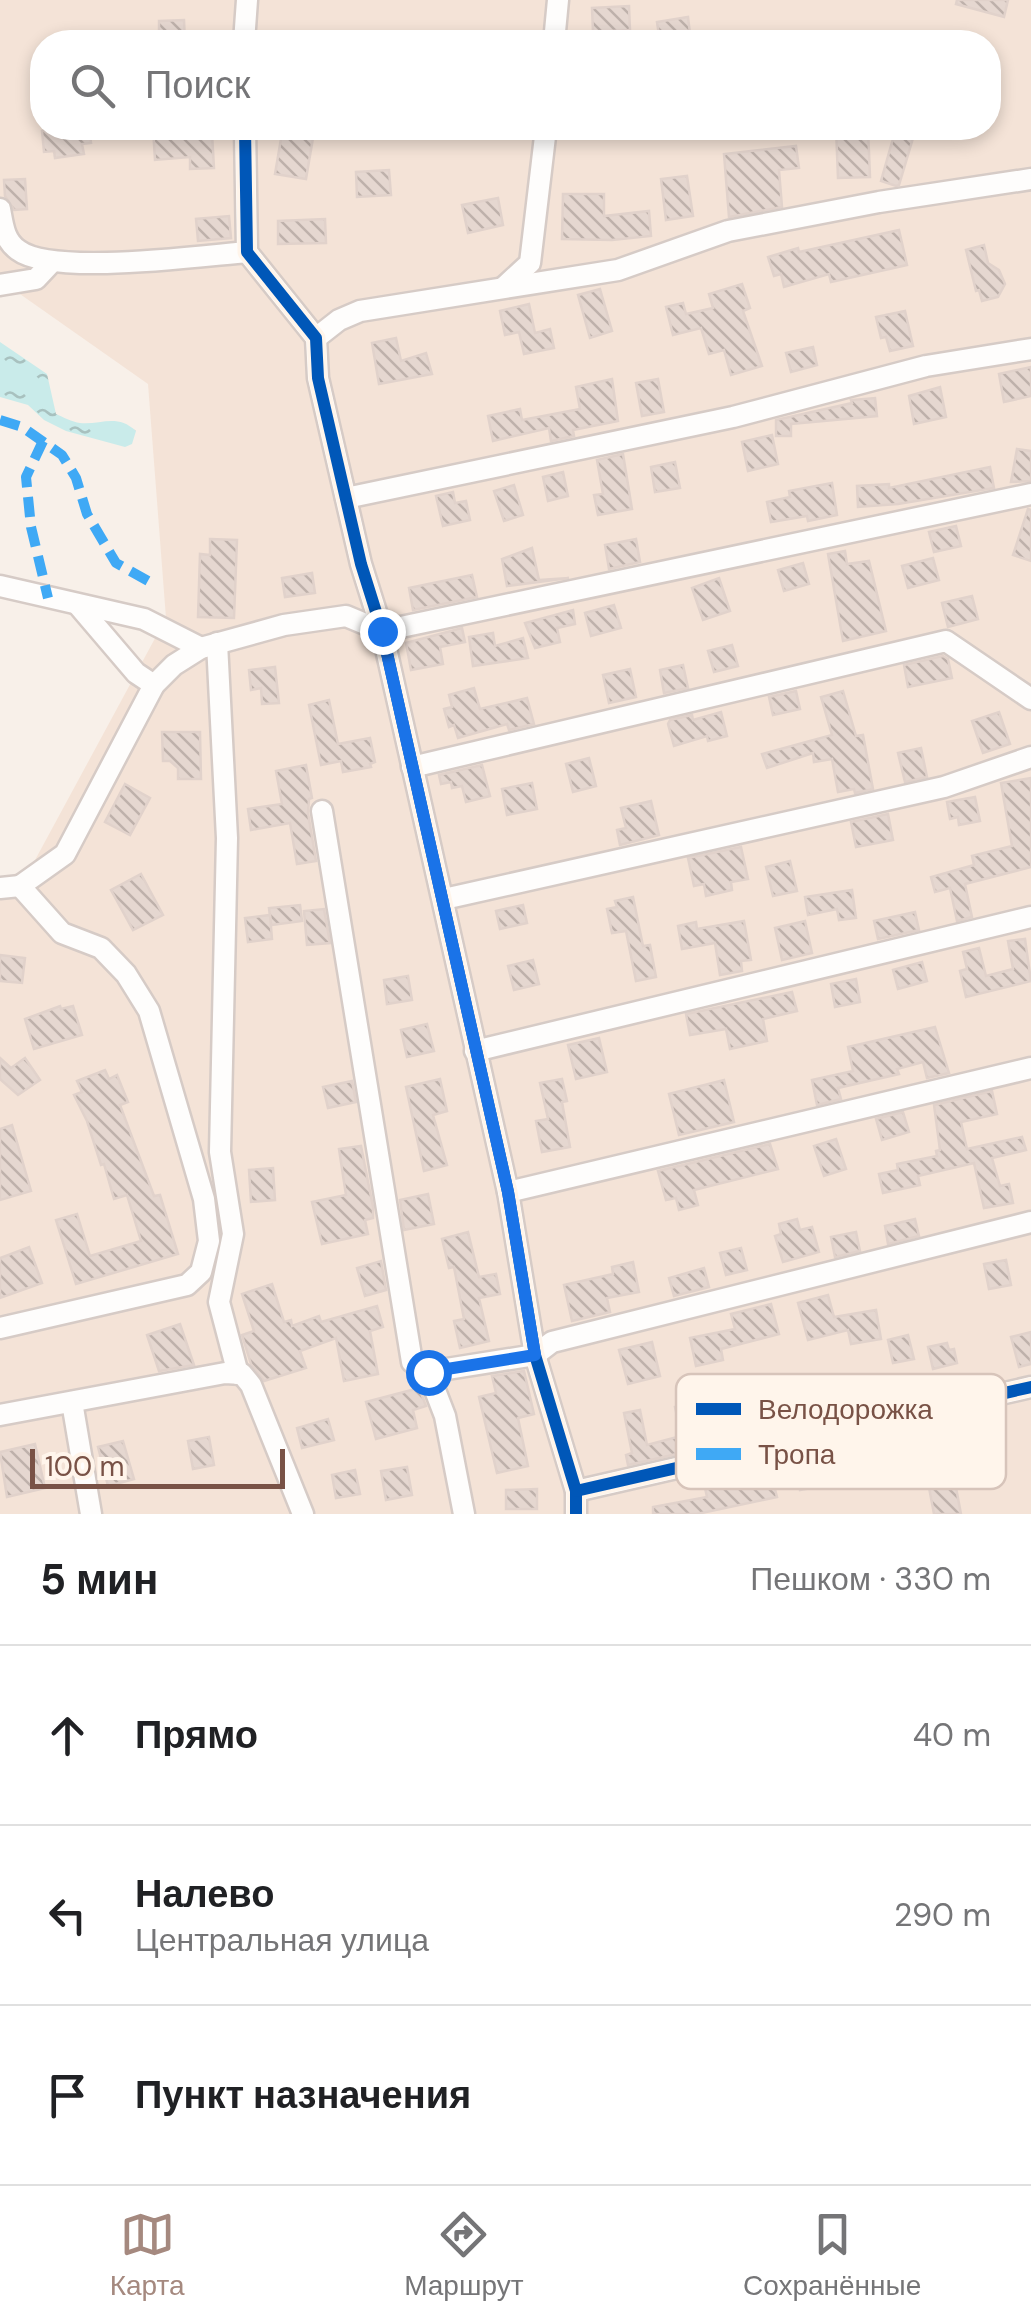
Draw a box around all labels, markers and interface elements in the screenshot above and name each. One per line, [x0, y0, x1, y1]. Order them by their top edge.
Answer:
search box [30, 30, 1001, 140]
icon: search [65, 58, 120, 113]
text: Поиск [145, 60, 250, 110]
route end [360, 609, 406, 655]
route start [406, 1350, 452, 1396]
legend [676, 1374, 1006, 1489]
text: Велодорожка [758, 1391, 933, 1428]
text: Тропа [758, 1436, 836, 1473]
scale bar [30, 1444, 285, 1488]
text: 100 m [45, 1448, 124, 1485]
text: 5 мин [40, 1552, 158, 1607]
text: Пешком · 330 m [750, 1558, 991, 1600]
icon: ahead [40, 1708, 95, 1763]
text: Прямо [135, 1710, 258, 1760]
text: 40 m [913, 1714, 991, 1756]
text: Налево [135, 1869, 274, 1919]
icon: left [40, 1888, 95, 1943]
text: 290 m [894, 1894, 991, 1936]
text: Центральная улица [135, 1919, 429, 1961]
icon: arrive [40, 2068, 95, 2123]
text: Пункт назначения [135, 2070, 471, 2120]
tab: Карта [110, 2207, 185, 2304]
tab: Маршрут [404, 2207, 523, 2304]
tab: Сохранённые [743, 2207, 921, 2304]

